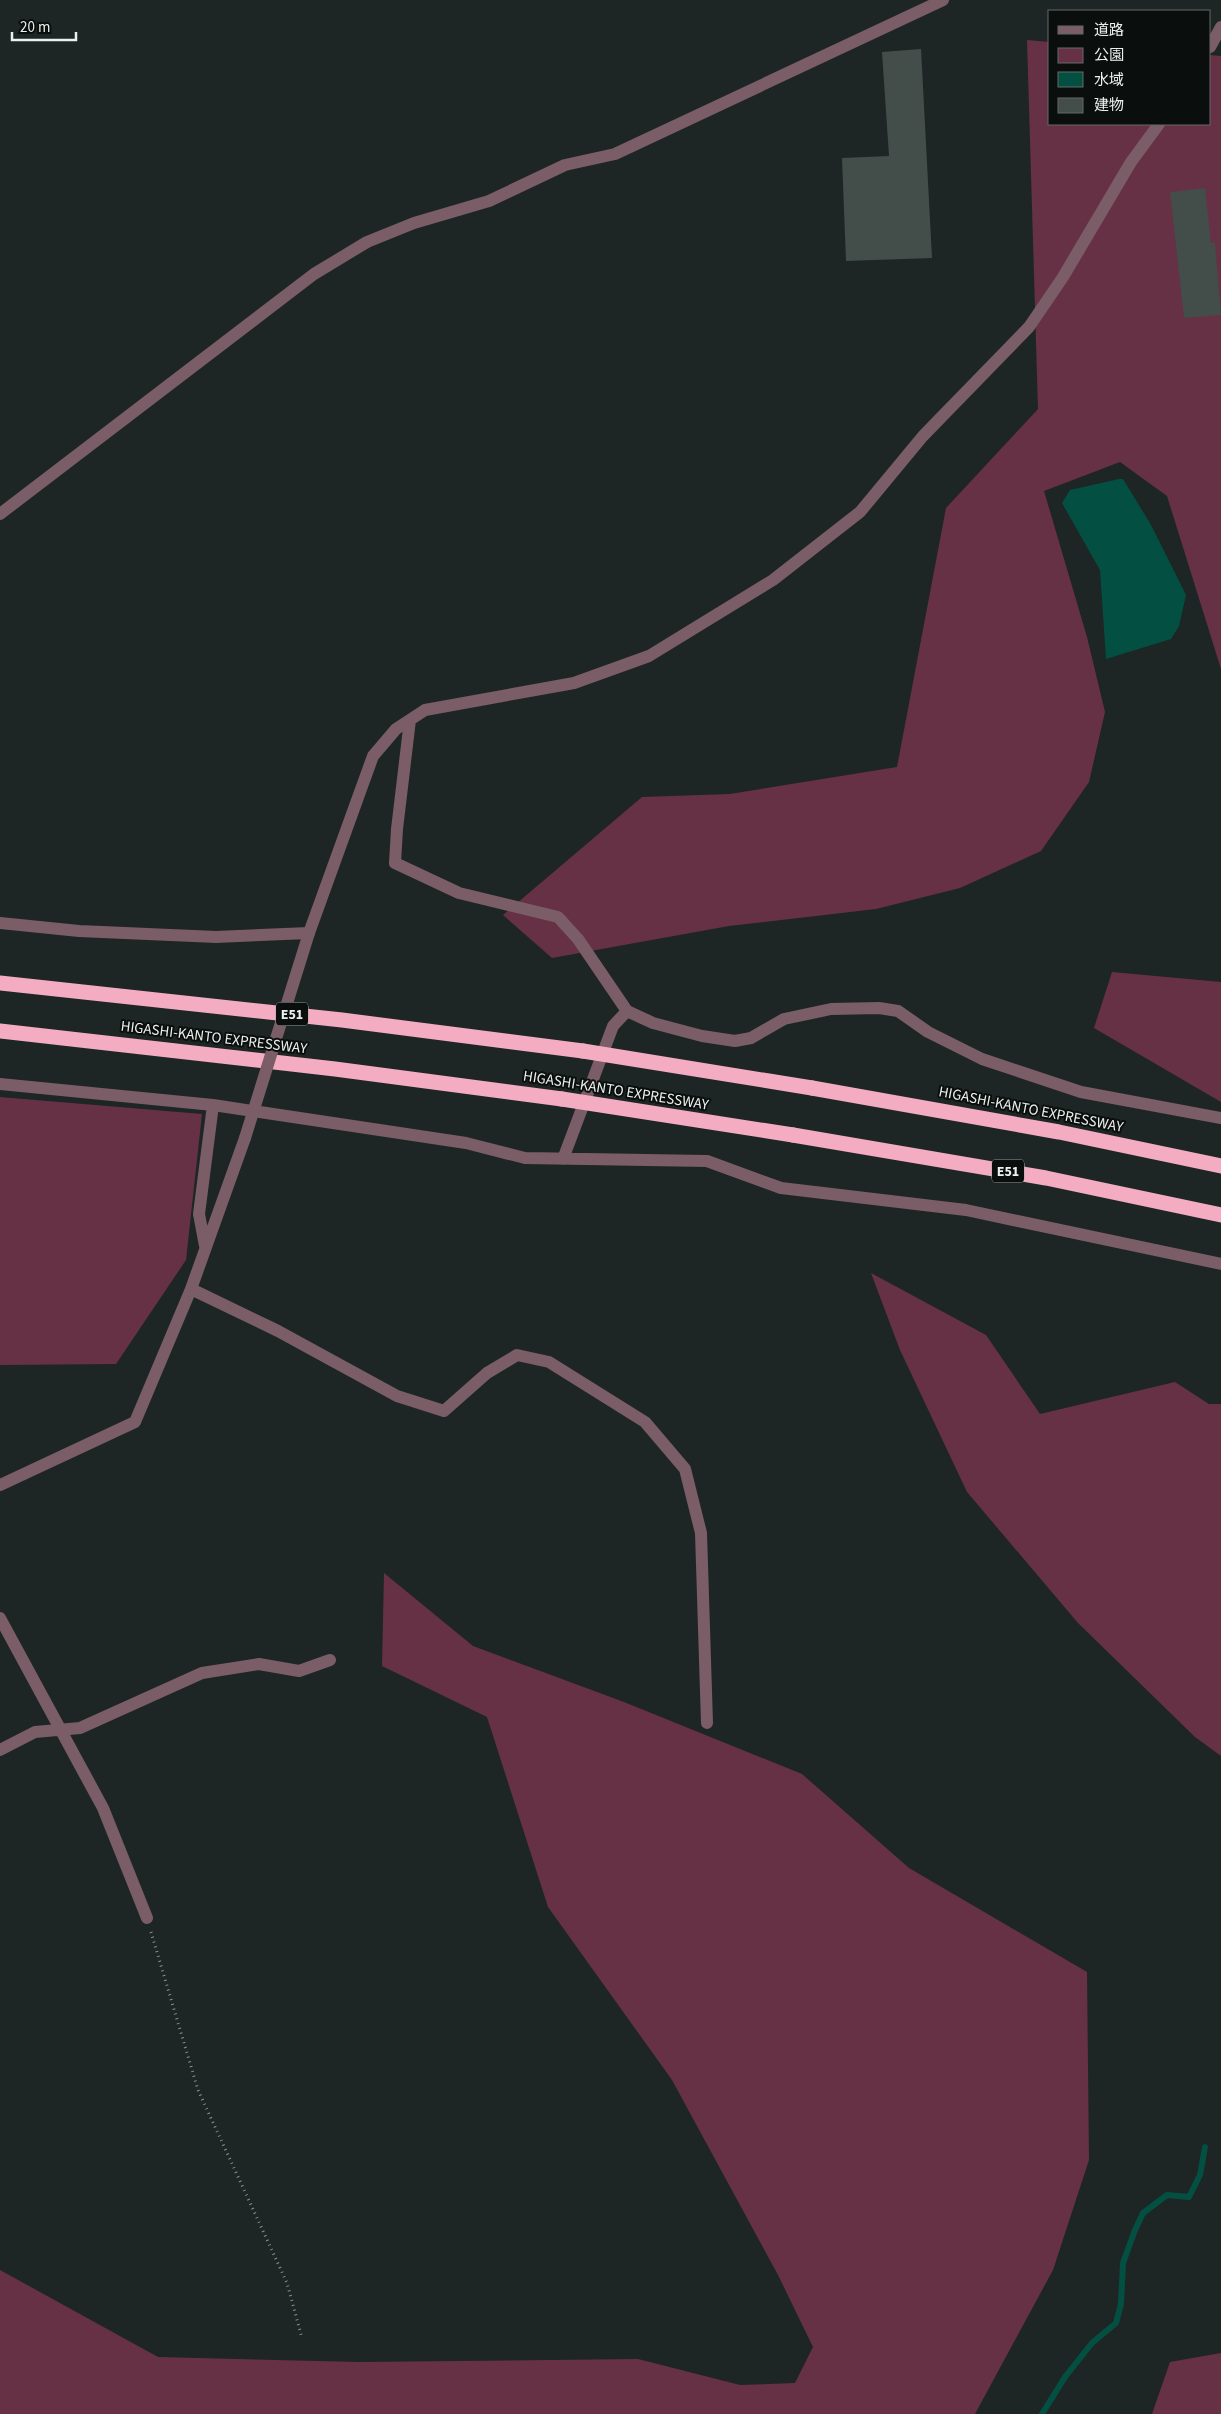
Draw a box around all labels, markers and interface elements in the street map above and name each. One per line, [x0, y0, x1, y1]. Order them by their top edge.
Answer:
scale bar [12, 10, 76, 42]
legend [1048, 10, 1211, 125]
text: 20 m [20, 17, 50, 38]
text: 道路 [1094, 20, 1124, 41]
text: 公園 [1094, 45, 1124, 66]
text: 水域 [1094, 70, 1124, 91]
text: 建物 [1094, 95, 1124, 116]
road number: E51 [276, 1002, 308, 1026]
street label: HIGASHI-KANTO EXPRESSWAY [119, 1016, 309, 1059]
street label: HIGASHI-KANTO EXPRESSWAY [522, 1065, 711, 1116]
street label: HIGASHI-KANTO EXPRESSWAY [937, 1081, 1126, 1138]
road number: E51 [992, 1160, 1024, 1182]

